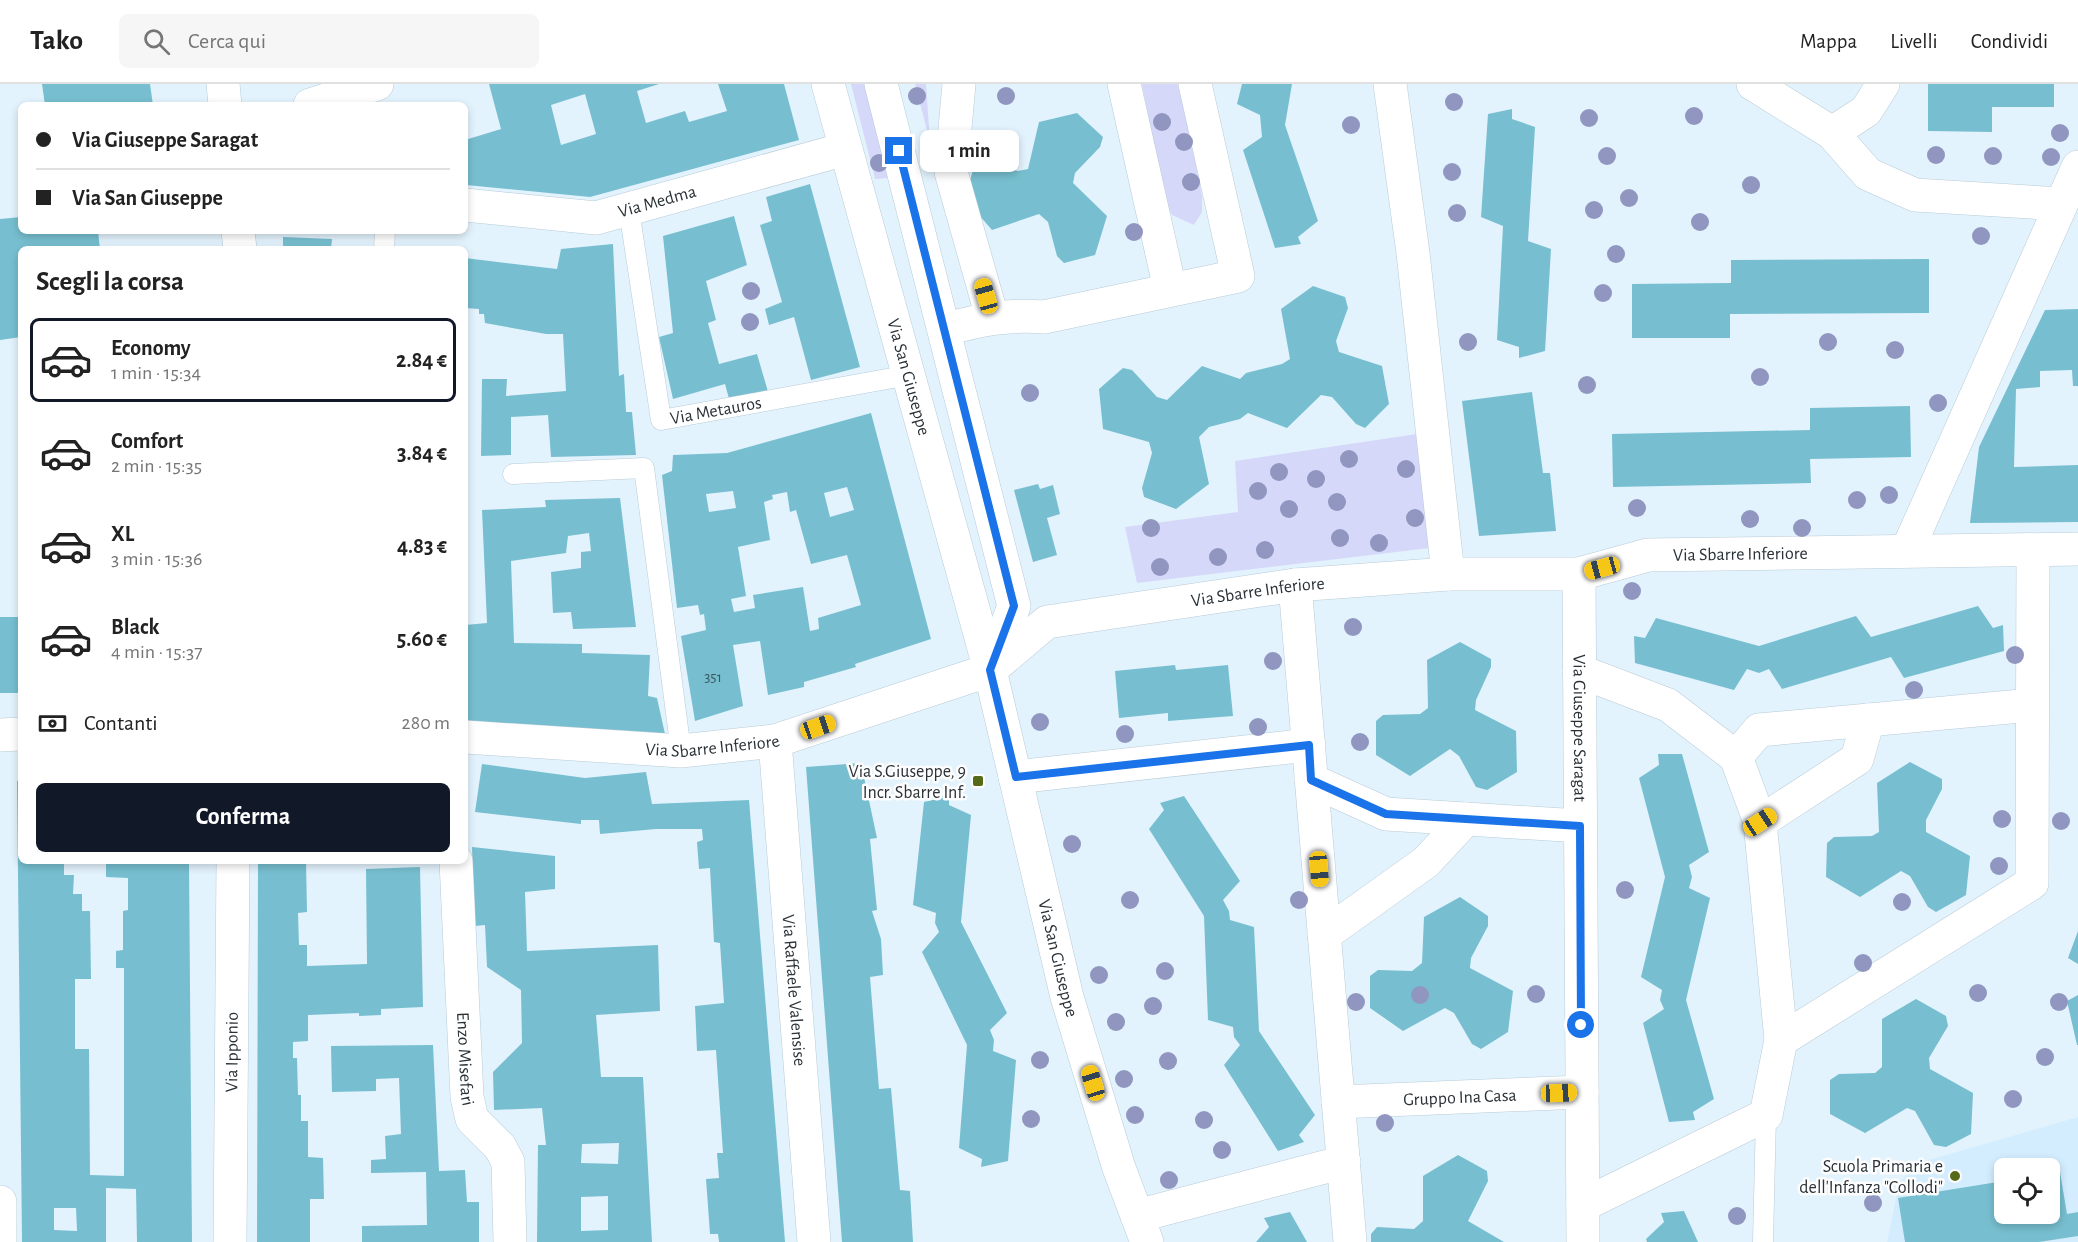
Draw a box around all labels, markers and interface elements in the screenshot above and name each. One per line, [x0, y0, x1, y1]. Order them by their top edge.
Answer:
search box [119, 14, 539, 68]
icon: search [140, 25, 173, 58]
text: Tako [30, 27, 83, 55]
text: Cerca qui [188, 30, 266, 52]
text: Mappa [1800, 31, 1857, 52]
text: Livelli [1890, 31, 1938, 52]
text: Condividi [1971, 31, 2048, 52]
text: Via Giuseppe Saragat [72, 129, 258, 151]
callout: 1 min [920, 130, 1019, 172]
route end [885, 137, 912, 164]
text: 1 min [948, 141, 991, 161]
street label: Via Medma [616, 183, 698, 221]
text: Via San Giuseppe [72, 187, 223, 209]
text: Scegli la corsa [36, 268, 184, 295]
car [972, 276, 1000, 316]
street label: Via San Giuseppe [883, 317, 933, 438]
icon: car [39, 333, 93, 387]
text: Economy [111, 337, 191, 359]
text: 2.84 € [396, 349, 447, 371]
text: 1 min · 15:34 [111, 363, 201, 383]
street label: Via Metauros [669, 394, 763, 428]
icon: car [39, 426, 93, 480]
text: Comfort [111, 430, 183, 452]
text: 3.84 € [397, 442, 447, 464]
text: 2 min · 15:35 [111, 456, 202, 476]
icon: car [39, 519, 93, 573]
text: XL [111, 523, 134, 545]
text: 4.83 € [397, 535, 447, 557]
street label: Via Sbarre Inferiore [1673, 545, 1808, 565]
text: 3 min · 15:36 [111, 549, 202, 569]
car [1582, 555, 1622, 581]
street label: Via Sbarre Inferiore [1190, 575, 1325, 610]
icon: car [39, 612, 93, 666]
text: Black [111, 616, 159, 638]
text: 5.60 € [397, 628, 447, 650]
text: 4 min · 15:37 [111, 642, 203, 662]
street label: Via Giuseppe Saragat [1569, 654, 1588, 802]
house number: 351 [704, 670, 722, 685]
icon: cash [36, 707, 69, 740]
text: Contanti [84, 712, 158, 734]
text: 280 m [402, 713, 450, 733]
car [798, 713, 838, 741]
street label: Via Sbarre Inferiore [645, 732, 782, 761]
place label: Via S.Giuseppe, 9 Incr. Sbarre Inf. [849, 763, 966, 802]
marker: Via S.Giuseppe, 9 Incr. Sbarre Inf. [971, 774, 985, 788]
button: Conferma [36, 783, 450, 852]
car [1740, 805, 1780, 839]
car [1308, 850, 1330, 888]
street label: Via San Giuseppe [1034, 898, 1081, 1019]
street label: Via Raffaele Valensise [779, 914, 808, 1067]
street label: Enzo Misefari [453, 1011, 477, 1108]
route start [1567, 1011, 1594, 1038]
street label: Via Ipponio [223, 1012, 242, 1092]
car [1079, 1063, 1107, 1103]
car [1541, 1083, 1577, 1103]
street label: Gruppo Ina Casa [1403, 1087, 1517, 1109]
place label: Scuola Primaria e dell'Infanza "Collodi" [1799, 1158, 1943, 1197]
map controls [1994, 1158, 2060, 1224]
button: locate [1994, 1158, 2060, 1224]
marker: Scuola Primaria e dell'Infanza "Collodi" [1948, 1169, 1962, 1183]

